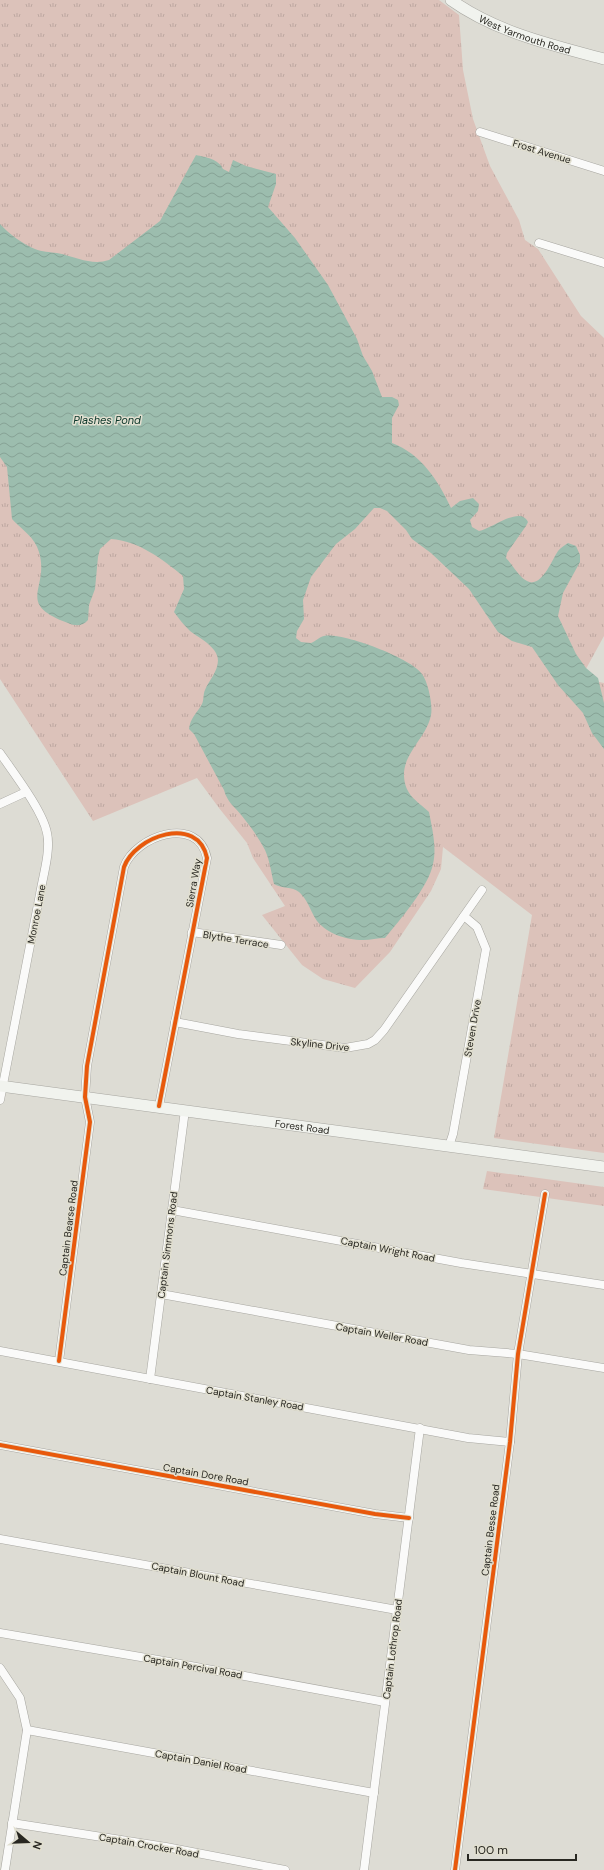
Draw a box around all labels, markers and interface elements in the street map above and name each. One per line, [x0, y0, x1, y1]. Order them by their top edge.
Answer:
street label: West Yarmouth Road [477, 12, 572, 57]
street label: Frost Avenue [511, 136, 573, 167]
water label: Plashes Pond [73, 413, 141, 427]
street label: Sierra Way [183, 857, 204, 909]
street label: Monroe Lane [24, 883, 49, 945]
street label: Blythe Terrace [202, 928, 270, 951]
street label: Steven Drive [461, 998, 484, 1058]
street label: Skyline Drive [290, 1035, 350, 1054]
street label: Forest Road [274, 1117, 330, 1137]
street label: Captain Bearse Road [56, 1179, 81, 1277]
street label: Captain Simmons Road [154, 1191, 180, 1299]
street label: Captain Wright Road [340, 1234, 436, 1265]
street label: Captain Weiler Road [335, 1320, 429, 1349]
street label: Captain Stanley Road [205, 1383, 305, 1413]
street label: Captain Dore Road [162, 1461, 250, 1488]
street label: Captain Besse Road [478, 1484, 503, 1577]
street label: Captain Blount Road [150, 1559, 245, 1590]
street label: Captain Lothrop Road [380, 1598, 405, 1700]
street label: Captain Percival Road [142, 1651, 243, 1682]
street label: Captain Daniel Road [154, 1747, 248, 1776]
north arrow [8, 1822, 48, 1862]
street label: Captain Crocker Road [98, 1830, 200, 1861]
scale bar [468, 1836, 576, 1862]
text: N [30, 1839, 45, 1851]
text: 100 m [474, 1842, 508, 1858]

